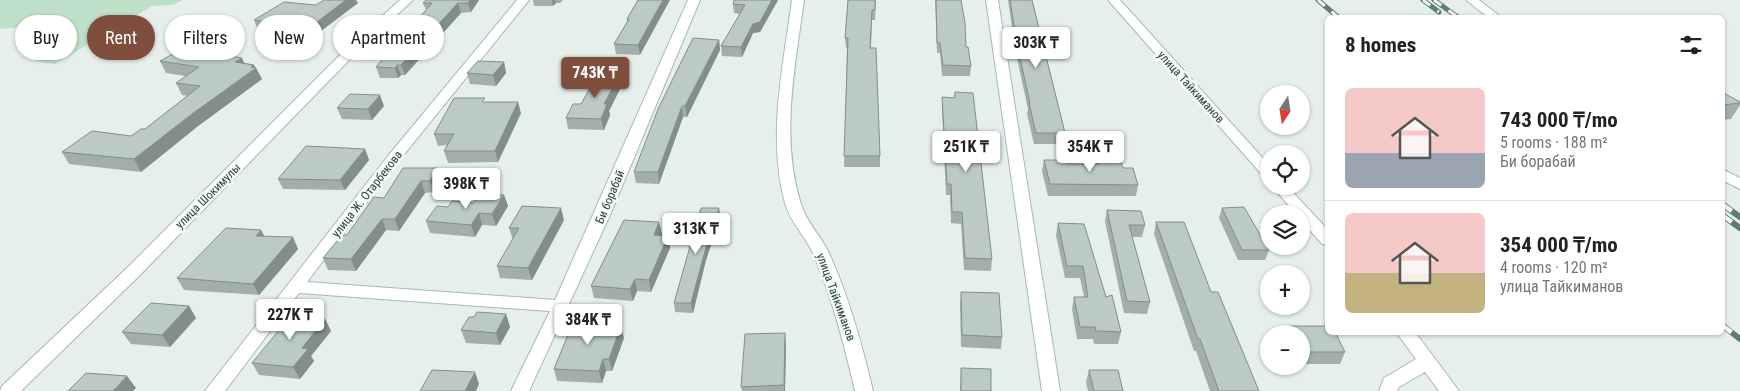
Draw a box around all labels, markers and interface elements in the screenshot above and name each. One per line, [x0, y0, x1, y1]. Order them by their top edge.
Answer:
chip: Buy [15, 15, 77, 60]
chip: Rent [87, 15, 155, 60]
chip: Filters [165, 15, 245, 60]
chip: New [255, 15, 323, 60]
chip: Apartment [333, 15, 444, 60]
pin: 303K ₸ [995, 27, 1077, 69]
icon: filters [1677, 31, 1705, 59]
text: 303K ₸ [1013, 33, 1059, 52]
text: 8 homes [1345, 33, 1416, 57]
street label: улица Тайкиманов [1155, 48, 1227, 126]
pin: 743K ₸ [554, 56, 636, 99]
text: 743K ₸ [572, 63, 618, 82]
north arrow [1260, 85, 1310, 135]
map controls [1260, 85, 1310, 375]
icon: home [1385, 108, 1445, 168]
text: 743 000 ₸/mo [1500, 108, 1618, 132]
pin: 251K ₸ [925, 130, 1007, 173]
pin: 354K ₸ [1049, 130, 1131, 173]
text: 5 rooms · 188 m² [1500, 133, 1608, 152]
text: 251K ₸ [943, 137, 989, 156]
text: 354K ₸ [1067, 137, 1113, 156]
button: locate [1260, 145, 1310, 195]
street label: улица Ж. Отарбекова [329, 148, 405, 240]
text: Би борабай [1500, 152, 1576, 171]
street label: улица Шокимулы [173, 161, 243, 231]
pin: 398K ₸ [425, 168, 507, 210]
street label: Би борабай [592, 168, 628, 226]
text: 398K ₸ [443, 174, 489, 193]
button: layers [1260, 205, 1310, 255]
pin: 313K ₸ [655, 212, 737, 255]
text: 313K ₸ [673, 219, 719, 238]
icon: home [1385, 233, 1445, 293]
text: 354 000 ₸/mo [1500, 233, 1618, 257]
street label: улица Тайкиманов [814, 251, 858, 343]
text: 4 rooms · 120 m² [1500, 258, 1608, 277]
button: + [1260, 265, 1310, 315]
text: улица Тайкиманов [1500, 277, 1623, 296]
pin: 227K ₸ [249, 298, 331, 341]
pin: 384K ₸ [547, 304, 629, 346]
text: 227K ₸ [267, 305, 313, 324]
text: 384K ₸ [565, 310, 611, 329]
button: − [1260, 325, 1310, 375]

